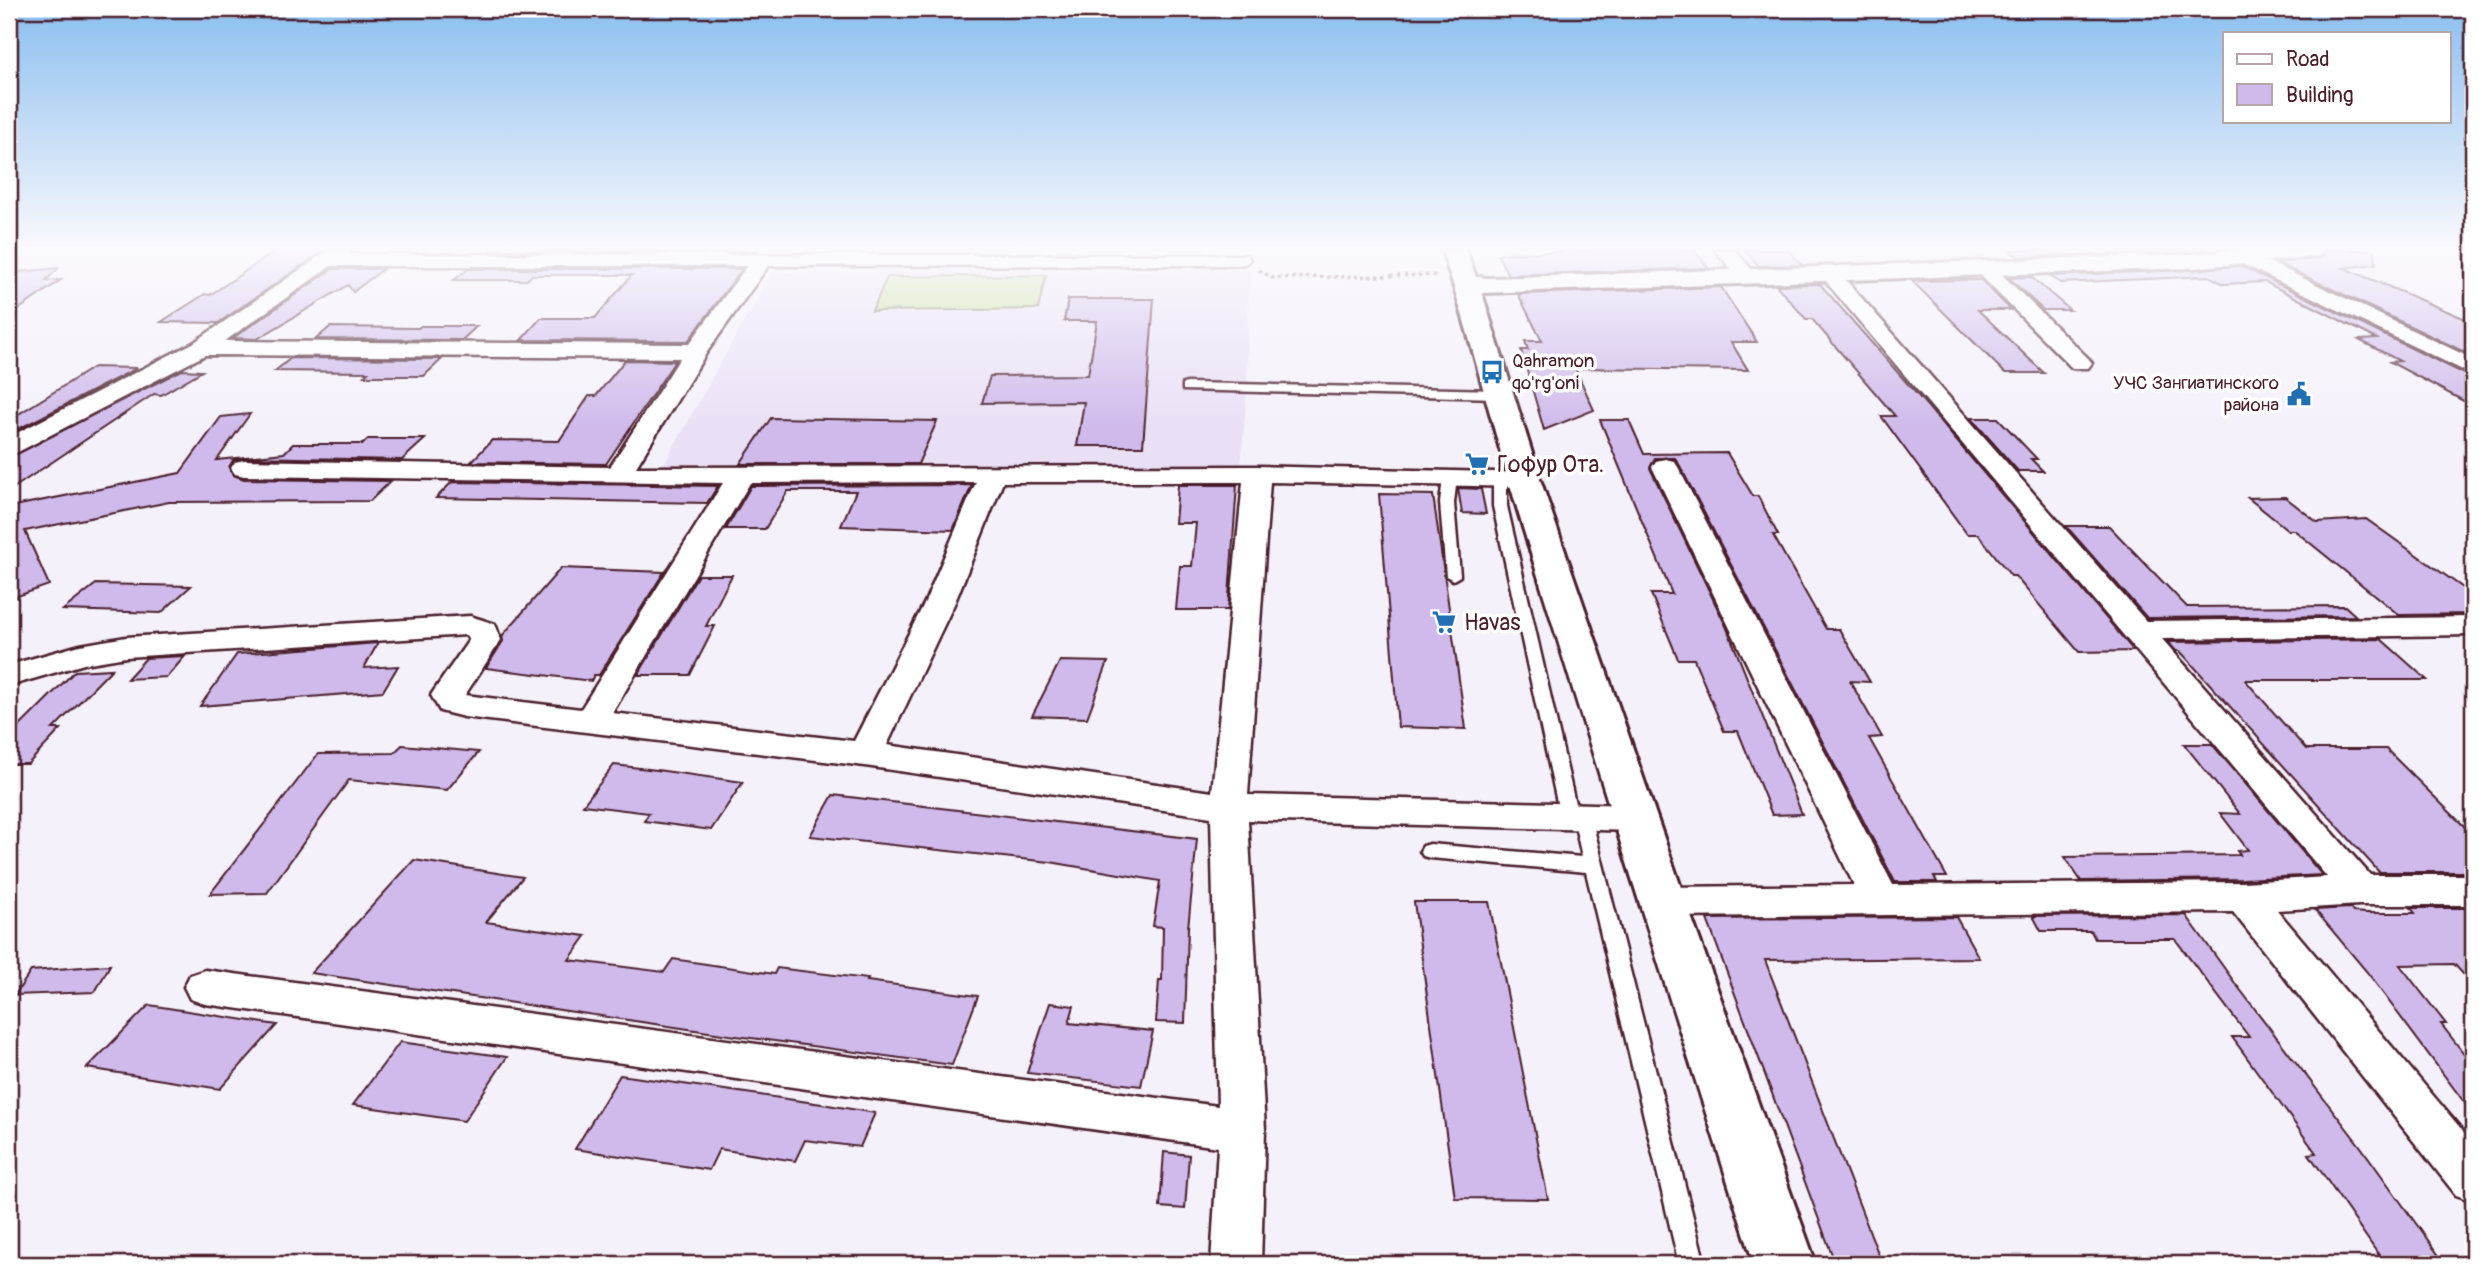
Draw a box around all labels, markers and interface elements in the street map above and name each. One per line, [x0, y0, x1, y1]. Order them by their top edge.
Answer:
legend [2223, 32, 2450, 122]
text: Road [2286, 46, 2330, 73]
text: Building [2286, 82, 2353, 109]
place label: Qahramon qo'rg'oni [1512, 349, 1595, 395]
bus stop icon: Qahramon qo'rg'oni [1478, 358, 1506, 386]
place label: УЧС Зангиатинского района [2113, 371, 2279, 417]
public building icon: УЧС Зангиатинского района [2285, 380, 2313, 408]
supermarket icon: Гофур Ота. [1463, 450, 1491, 478]
place label: Гофур Ота. [1497, 450, 1604, 479]
supermarket icon: Havas [1430, 608, 1458, 636]
place label: Havas [1464, 608, 1521, 637]

